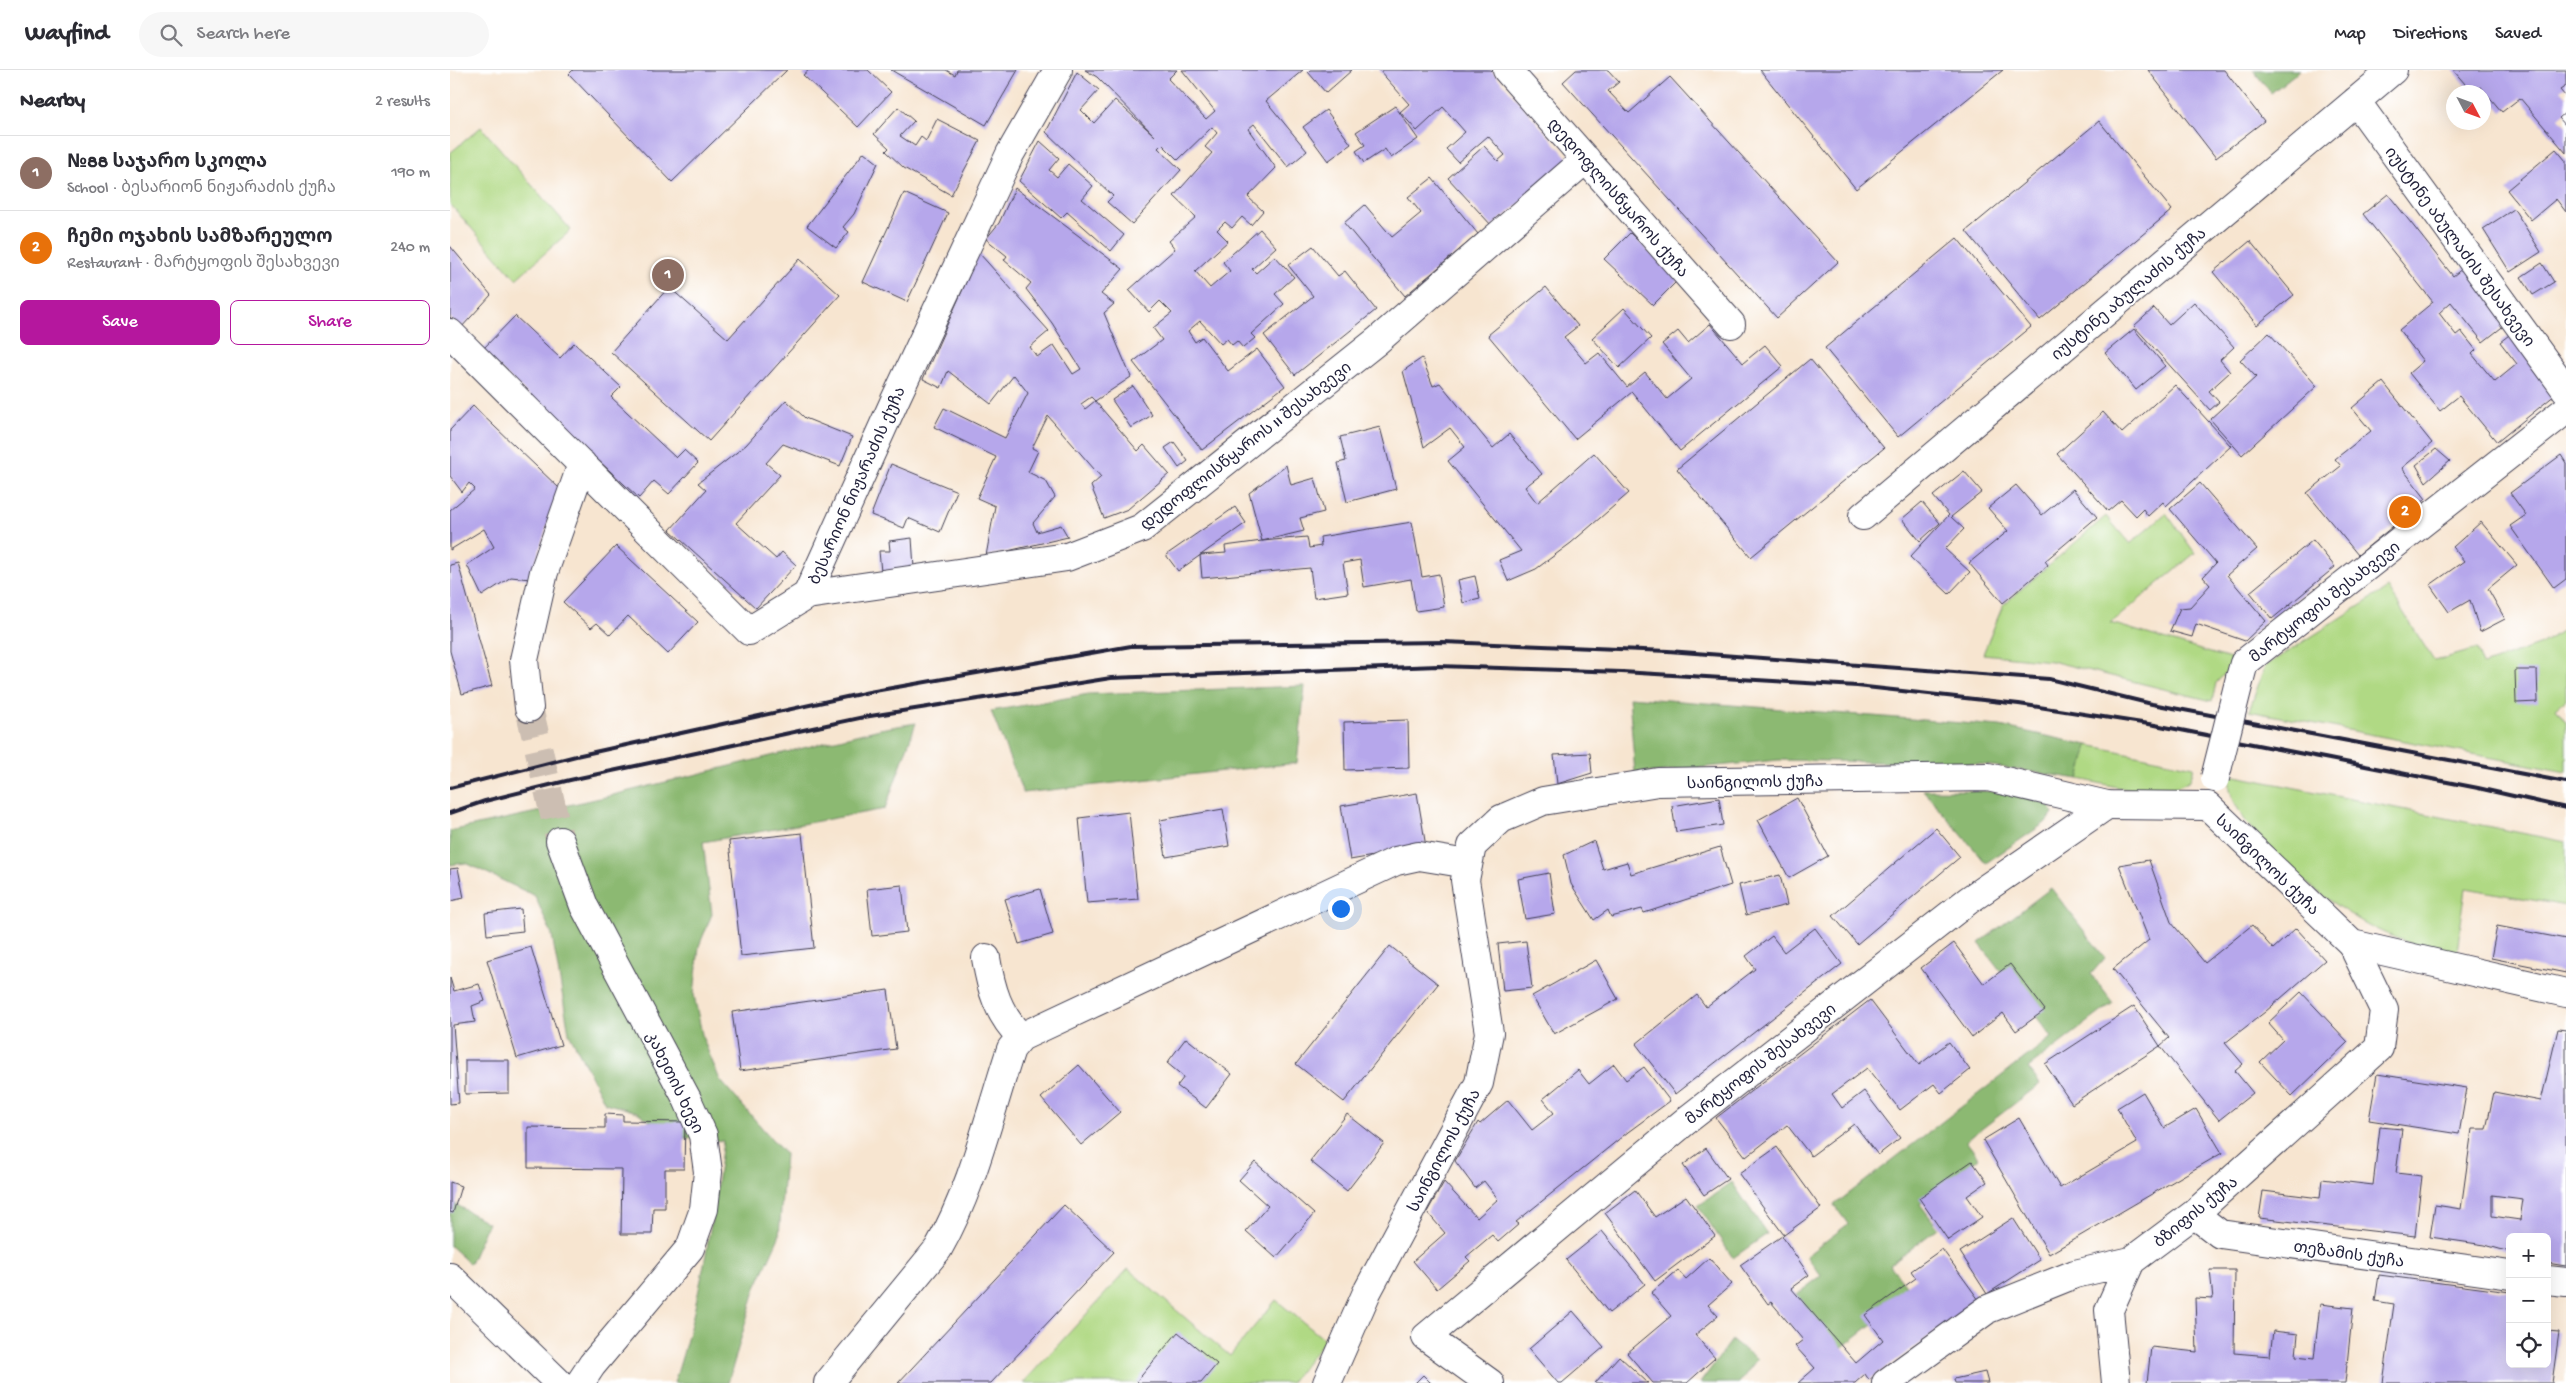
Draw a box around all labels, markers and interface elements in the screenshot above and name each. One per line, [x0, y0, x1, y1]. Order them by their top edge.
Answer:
search box [139, 12, 489, 57]
text: Wayfind [25, 20, 109, 49]
icon: search [157, 21, 185, 49]
text: Search here [197, 23, 290, 46]
text: Map [2334, 24, 2366, 45]
text: Directions [2394, 24, 2467, 45]
text: Saved [2495, 24, 2541, 45]
north arrow [2446, 85, 2491, 130]
text: Nearby [20, 90, 85, 115]
text: 2 results [375, 93, 430, 112]
street label: დედოფლისწყაროს ქუჩა [1542, 115, 1691, 283]
street label: იუსტინე აბულაძის შესახვევი [2379, 144, 2538, 352]
text: №88 საჯარო სკოლა [67, 152, 267, 175]
text: 1 [33, 164, 39, 183]
text: 190 m [391, 164, 430, 183]
text: School · ბესარიონ ნიჟარაძის ქუჩა [67, 180, 336, 199]
street label: იუსტინე აბულაძის ქუჩა [2048, 225, 2212, 366]
text: ჩემი ოჯახის სამზარეულო [67, 227, 333, 250]
text: 2 [32, 239, 40, 258]
text: 240 m [390, 239, 430, 258]
text: Restaurant · მარტყოფის შესახვევი [67, 255, 340, 274]
pin: 1 [652, 256, 684, 294]
button: Save [20, 300, 220, 345]
button: Share [230, 300, 430, 345]
street label: დედოფლისწყაროს II შესახვევი [1137, 359, 1356, 536]
street label: ბესარიონ ნიჟარაძის ქუჩა [806, 384, 911, 588]
pin: 2 [2389, 493, 2421, 531]
street label: მარტყოფის შესახვევი [2246, 538, 2405, 669]
street label: საინგილოს ქუჩა [1687, 773, 1823, 795]
street label: საინგილოს ქუჩა [2210, 812, 2322, 921]
your location [1328, 896, 1354, 922]
street label: მარტყოფის შესახვევი [1682, 1000, 1841, 1131]
street label: კახეთის ხევი [640, 1029, 707, 1137]
street label: საინგილოს ქუჩა [1405, 1086, 1487, 1216]
street label: ბზიფის ქუჩა [2151, 1173, 2243, 1253]
map controls [2506, 1233, 2551, 1368]
button: + [2506, 1233, 2551, 1278]
street label: თეზამის ქუჩა [2292, 1238, 2405, 1274]
button: − [2506, 1278, 2551, 1323]
button: locate [2506, 1323, 2551, 1368]

